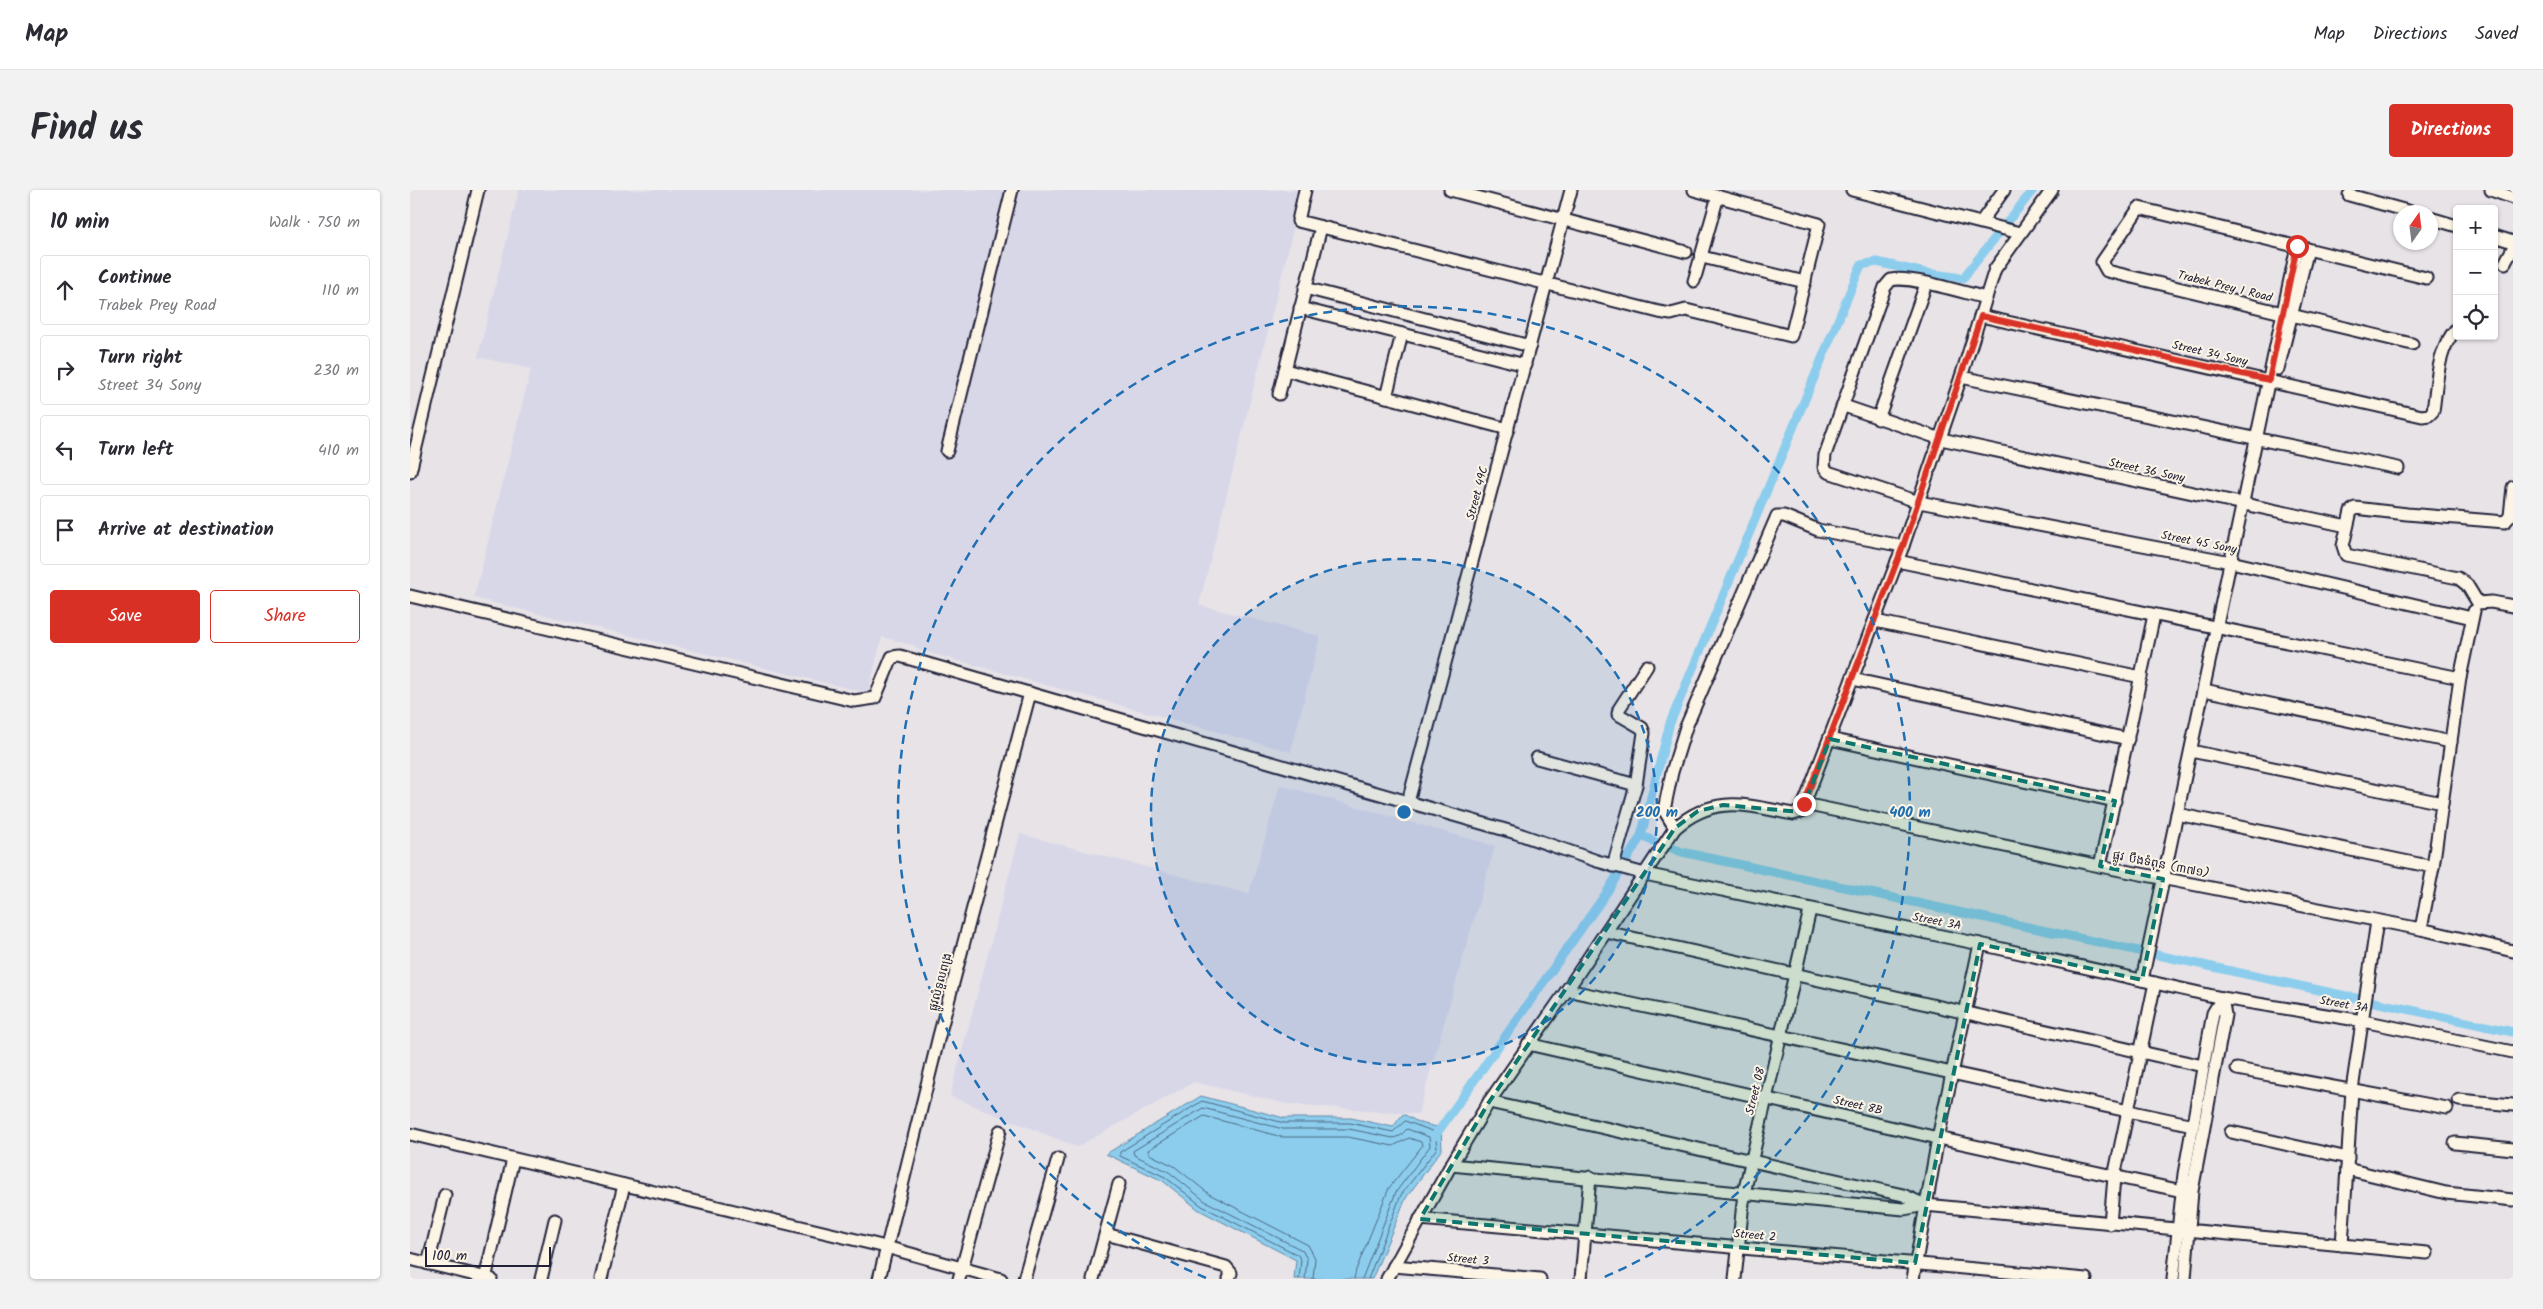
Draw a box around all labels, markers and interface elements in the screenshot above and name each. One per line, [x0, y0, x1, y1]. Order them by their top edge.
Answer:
text: Map [25, 15, 68, 54]
text: Map [2313, 20, 2345, 49]
text: Directions [2373, 20, 2447, 49]
text: Saved [2475, 20, 2518, 49]
text: Find us [30, 102, 143, 158]
button: Directions [2389, 104, 2513, 157]
north arrow [2393, 205, 2438, 250]
map controls [2453, 205, 2498, 340]
button: + [2453, 205, 2498, 250]
text: 10 min [50, 206, 110, 239]
text: Walk · 750 m [269, 210, 360, 235]
route start [2286, 235, 2309, 258]
button: − [2453, 250, 2498, 295]
text: Continue [98, 263, 171, 293]
street label: Trabek Prey 1 Road [2175, 266, 2275, 308]
icon: ahead [51, 276, 79, 304]
text: 110 m [322, 278, 359, 303]
text: Trabek Prey Road [98, 293, 216, 318]
button: locate [2453, 295, 2498, 340]
street label: Street 34 Sony [2170, 336, 2250, 372]
text: Turn right [98, 343, 183, 373]
icon: right [51, 356, 79, 384]
text: 230 m [313, 358, 359, 383]
text: Street 34 Sony [98, 373, 201, 398]
text: Turn left [98, 435, 173, 465]
icon: left [51, 436, 79, 464]
text: 410 m [318, 438, 359, 463]
street label: Street 36 Sony [2107, 453, 2187, 488]
street label: Street 49C [1461, 464, 1494, 522]
text: Arrive at destination [98, 515, 274, 545]
icon: arrive [51, 516, 79, 544]
street label: Street 45 Sony [2159, 526, 2239, 559]
button: Save [50, 590, 200, 643]
button: Share [210, 590, 360, 643]
route end [1793, 793, 1816, 816]
text: 200 m [1636, 801, 1678, 825]
text: 400 m [1889, 801, 1931, 825]
centre of rings [1395, 803, 1413, 821]
street label: ផ្លូវ បឹងទំពុន (៣៧១) [2111, 846, 2211, 884]
street label: Street 3A [1911, 907, 1963, 936]
street label: ផ្លូវលំទួលពង្រ [924, 951, 958, 1014]
street label: Street 3A [2318, 991, 2370, 1018]
street label: Street 08 [1740, 1065, 1771, 1117]
street label: Street 8B [1831, 1091, 1884, 1120]
street label: Street 2 [1733, 1224, 1777, 1247]
scale bar [425, 1244, 551, 1267]
text: 100 m [432, 1245, 467, 1267]
street label: Street 3 [1446, 1248, 1490, 1271]

